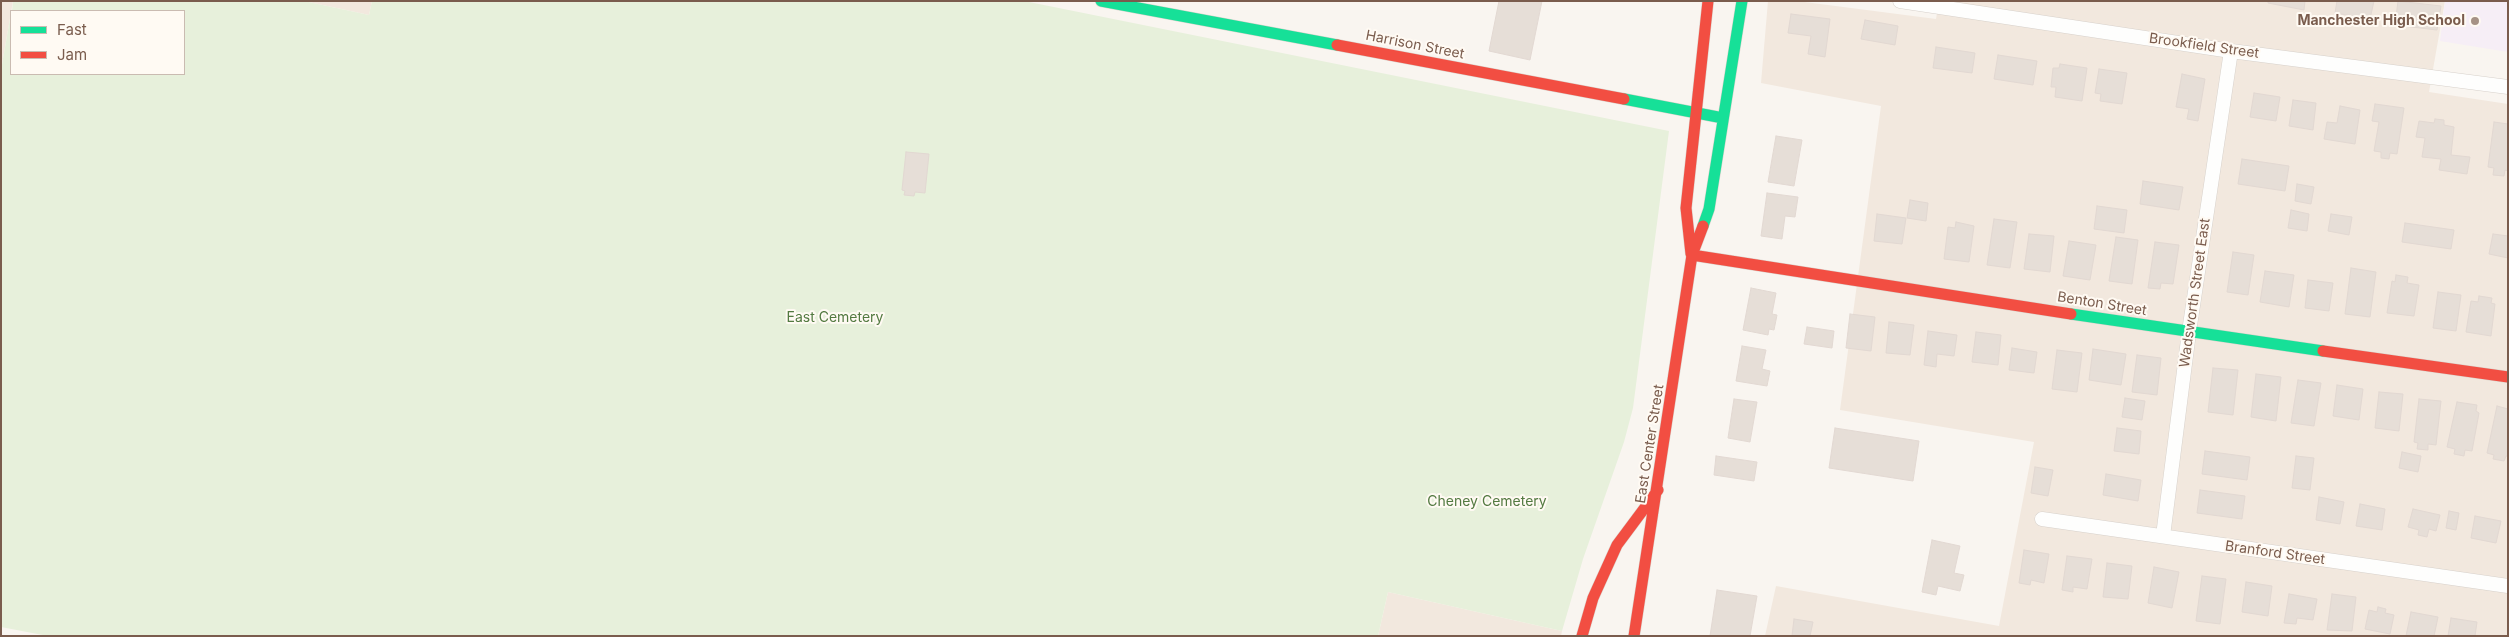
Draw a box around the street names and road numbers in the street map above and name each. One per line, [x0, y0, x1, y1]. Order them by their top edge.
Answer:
street label: Harrison Street [1364, 27, 1466, 63]
street label: Brookfield Street [2148, 30, 2260, 62]
street label: Wadsworth Street East [2176, 217, 2214, 369]
street label: Benton Street [2056, 289, 2148, 319]
street label: East Center Street [1632, 383, 1668, 505]
street label: Branford Street [2224, 538, 2326, 568]

